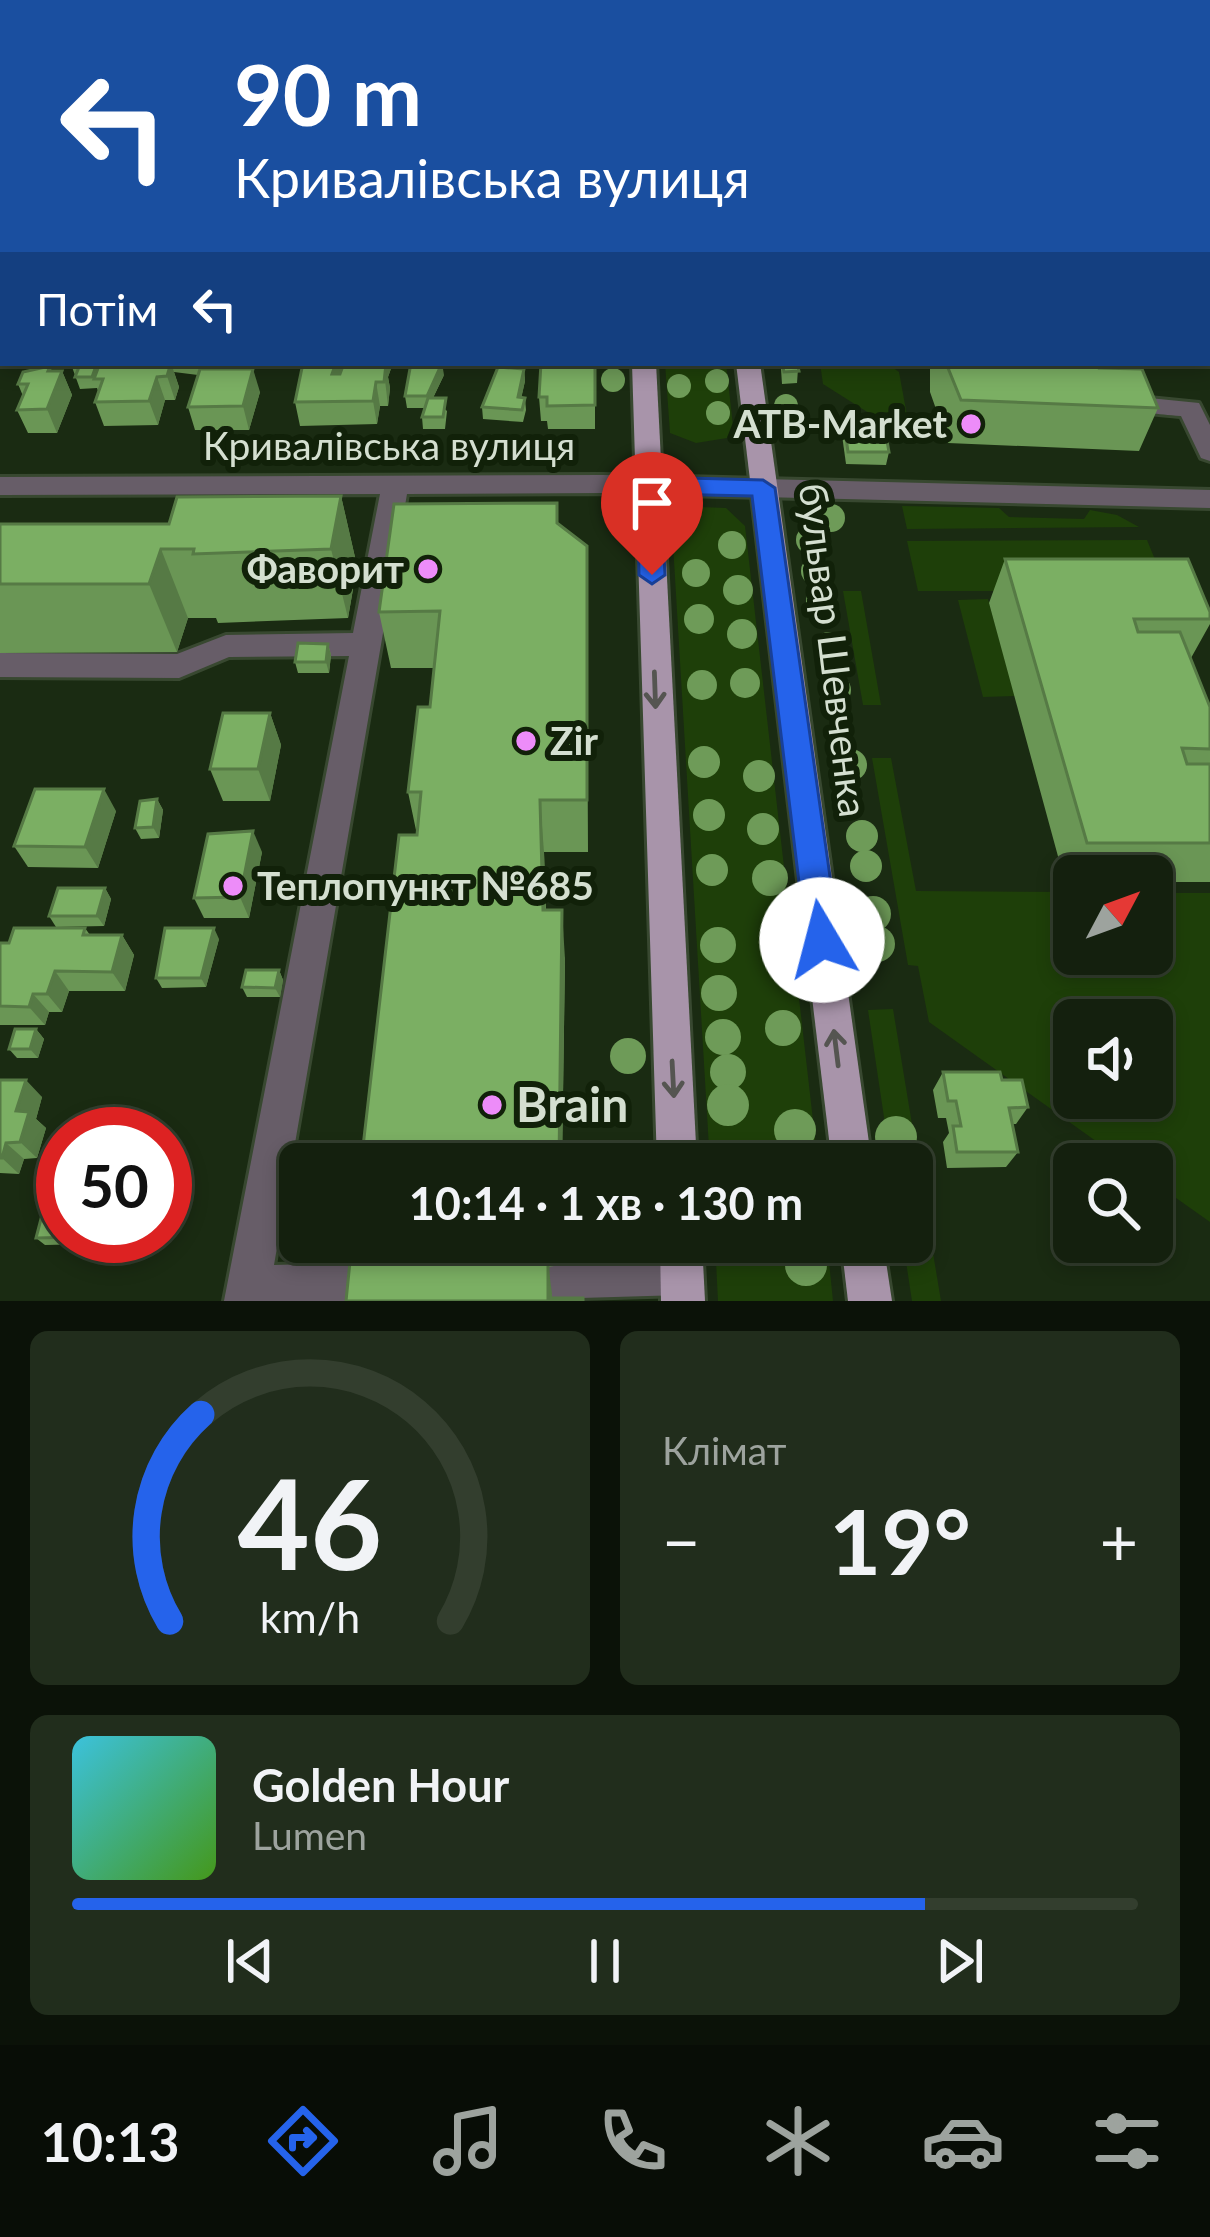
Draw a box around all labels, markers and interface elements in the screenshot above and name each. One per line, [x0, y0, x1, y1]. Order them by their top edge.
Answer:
text: 90 m [234, 43, 422, 144]
icon: left [36, 48, 192, 204]
text: Кривалівська вулиця [234, 145, 750, 210]
icon: left [182, 276, 248, 342]
text: Потім [36, 282, 158, 336]
place label: ATB-Market [732, 400, 947, 446]
marker: ATB-Market [958, 411, 984, 437]
street label: Кривалівська вулиця [203, 422, 575, 468]
pin [601, 452, 703, 575]
icon: arrive [619, 470, 685, 536]
street label: бульвар Шевченка [791, 480, 877, 819]
place label: Фаворит [246, 545, 404, 591]
marker: Фаворит [415, 556, 441, 582]
one-way arrow [644, 670, 667, 709]
place label: Zir [550, 717, 598, 763]
marker: Zir [513, 728, 539, 754]
north arrow [1053, 855, 1173, 975]
map controls [1053, 855, 1173, 1263]
place label: Теплопункт №685 [257, 862, 594, 908]
marker: Теплопункт №685 [220, 873, 246, 899]
position arrow [759, 877, 885, 1003]
button: sound [1053, 999, 1173, 1119]
one-way arrow [825, 1029, 847, 1068]
one-way arrow [662, 1059, 685, 1098]
place label: Brain [516, 1075, 628, 1132]
marker: Brain [479, 1092, 505, 1118]
speed limit sign: 50 [36, 1107, 192, 1263]
button: search [1053, 1143, 1173, 1263]
text: 10:14 · 1 хв · 130 m [409, 1176, 803, 1230]
text: Клімат [662, 1427, 786, 1473]
text: 46 [238, 1447, 382, 1597]
text: 19° [829, 1486, 971, 1594]
text: − [662, 1501, 700, 1580]
text: + [1100, 1501, 1138, 1580]
text: km/h [260, 1591, 360, 1642]
text: Golden Hour [252, 1758, 509, 1812]
text: Lumen [252, 1812, 367, 1858]
icon: previous [217, 1928, 283, 1994]
icon: pause [572, 1928, 638, 1994]
icon: next [927, 1928, 993, 1994]
icon: directions [261, 2099, 345, 2183]
icon: music [426, 2099, 510, 2183]
icon: phone [591, 2099, 675, 2183]
icon: climate [756, 2099, 840, 2183]
icon: car [921, 2099, 1005, 2183]
icon: filters [1085, 2099, 1169, 2183]
text: 10:13 [40, 2109, 180, 2174]

